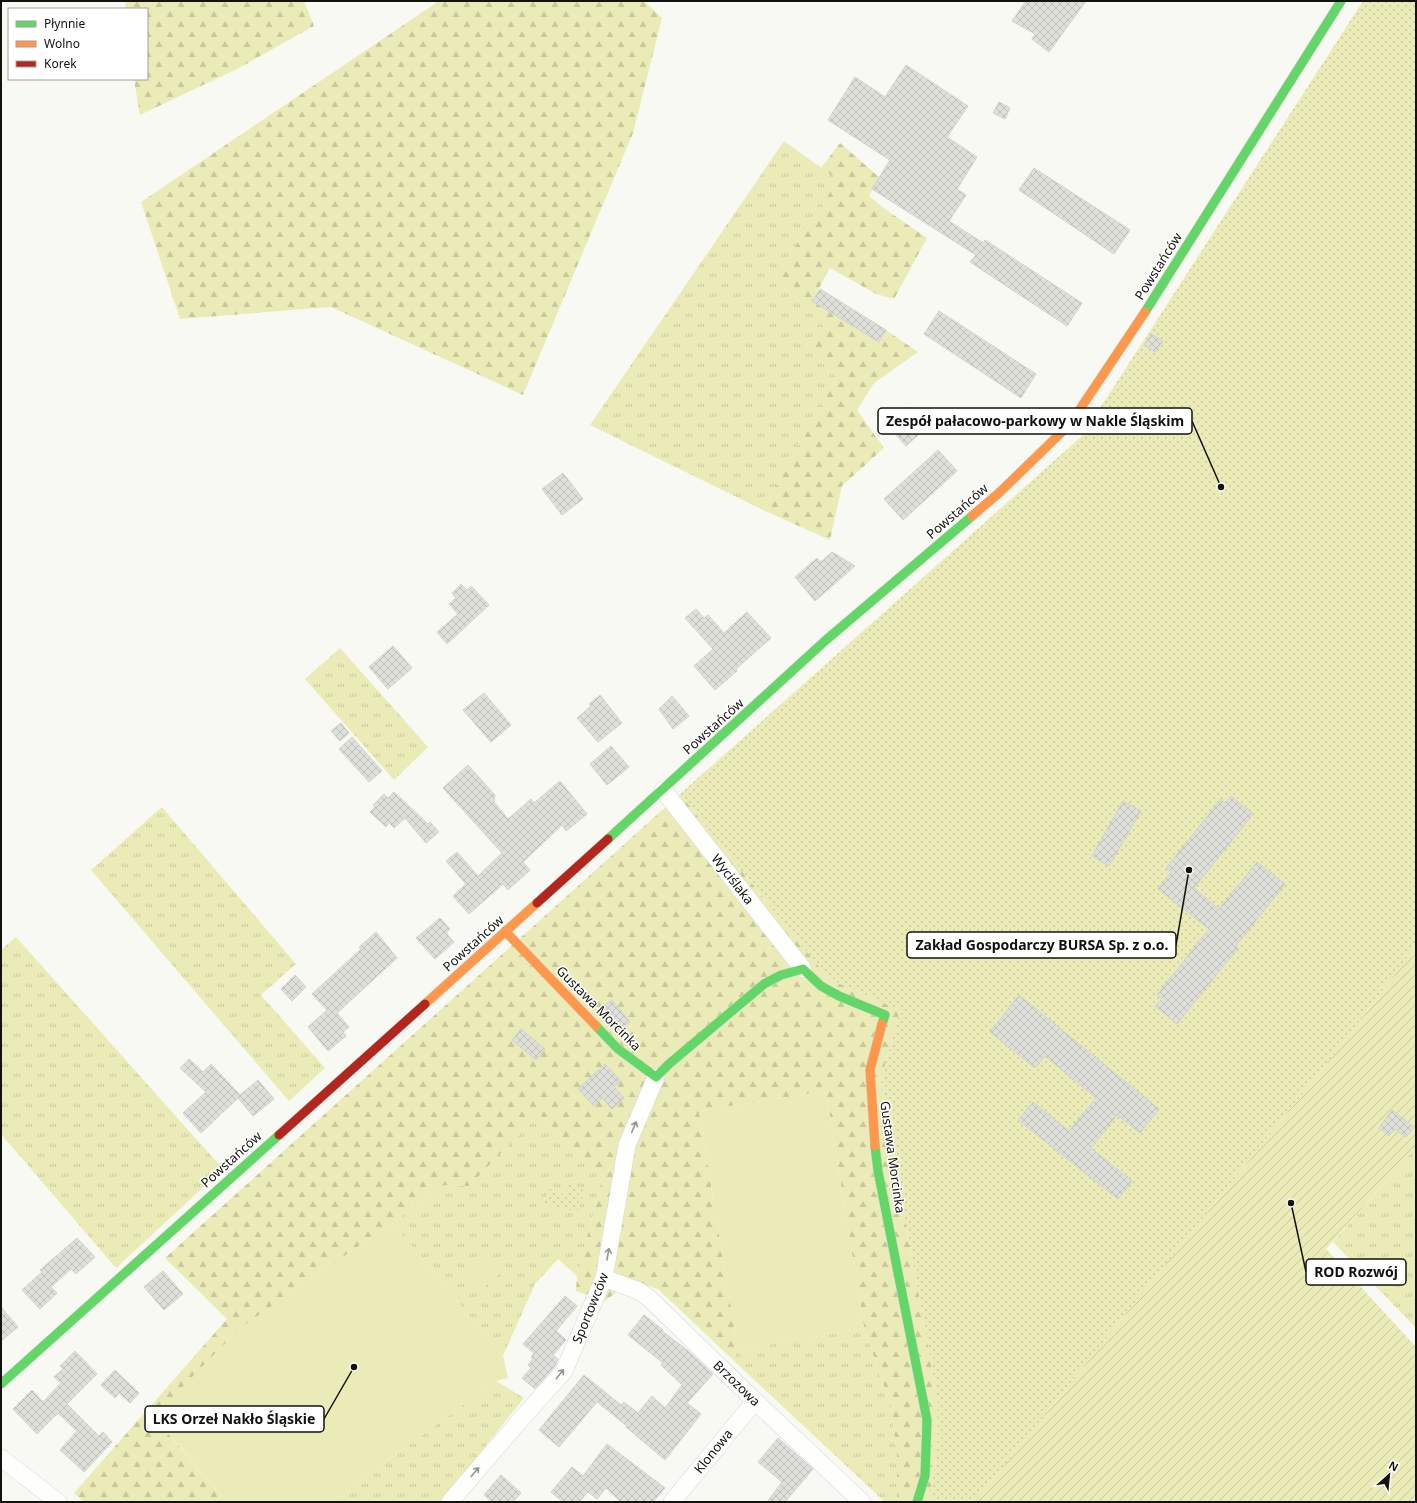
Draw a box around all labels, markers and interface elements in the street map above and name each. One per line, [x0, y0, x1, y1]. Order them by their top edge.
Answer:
legend [8, 8, 148, 80]
text: Płynnie [44, 15, 85, 32]
text: Wolno [44, 35, 80, 52]
text: Korek [44, 55, 77, 72]
street label: Powstańców [1130, 228, 1186, 303]
callout: Zespół pałacowo-parkowy w Nakle Śląskim [878, 408, 1192, 434]
text: Zespół pałacowo-parkowy w Nakle Śląskim [886, 411, 1184, 430]
street label: Powstańców [922, 479, 992, 543]
street label: Powstańców [679, 693, 748, 758]
street label: Wyciślaka [708, 850, 758, 908]
street label: Powstańców [439, 910, 508, 975]
callout: Zakład Gospodarczy BURSA Sp. z o.o. [907, 932, 1176, 958]
text: Zakład Gospodarczy BURSA Sp. z o.o. [916, 935, 1169, 954]
street label: Gustawa Morcinka [553, 962, 645, 1054]
street label: Gustawa Morcinka [876, 1100, 910, 1214]
one-way arrow [631, 1122, 639, 1134]
street label: Powstańców [197, 1126, 266, 1191]
one-way arrow [604, 1248, 612, 1261]
callout: ROD Rozwój [1306, 1259, 1406, 1285]
text: ROD Rozwój [1314, 1262, 1398, 1281]
street label: Sportowców [568, 1269, 613, 1346]
street label: Brzozowa [710, 1356, 764, 1410]
one-way arrow [556, 1369, 565, 1380]
callout: LKS Orzeł Nakło Śląskie [145, 1406, 324, 1432]
text: LKS Orzeł Nakło Śląskie [153, 1409, 315, 1428]
street label: Klonowa [690, 1425, 736, 1477]
north arrow [1369, 1455, 1409, 1495]
text: N [1386, 1457, 1401, 1474]
one-way arrow [471, 1467, 480, 1477]

